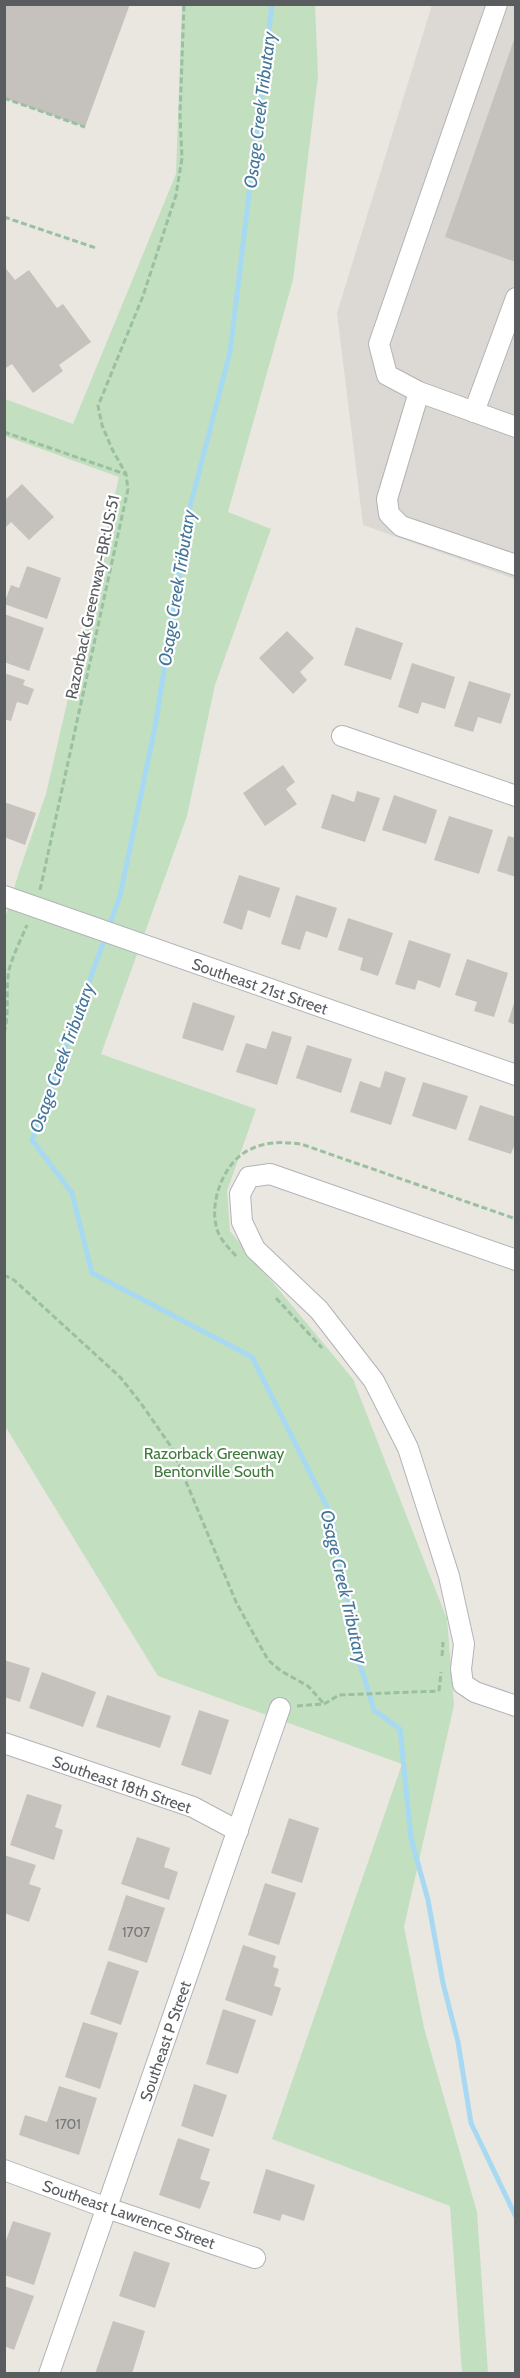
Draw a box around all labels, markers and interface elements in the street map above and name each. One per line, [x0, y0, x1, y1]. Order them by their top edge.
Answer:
water label: Osage Creek Tributary [239, 30, 281, 190]
street label: Razorback Greenway-BR:US:51 [62, 493, 123, 701]
water label: Osage Creek Tributary [154, 508, 200, 668]
street label: Southeast 21st Street [189, 954, 331, 1019]
water label: Osage Creek Tributary [25, 980, 100, 1136]
park label: Razorback Greenway Bentonville South [144, 1444, 284, 1481]
water label: Osage Creek Tributary [316, 1508, 373, 1667]
street label: Southeast 18th Street [50, 1752, 194, 1817]
house number: 1707 [122, 1923, 150, 1941]
street label: Southeast P Street [136, 1978, 195, 2104]
house number: 1701 [55, 2115, 81, 2133]
street label: Southeast Lawrence Street [40, 2176, 218, 2253]

